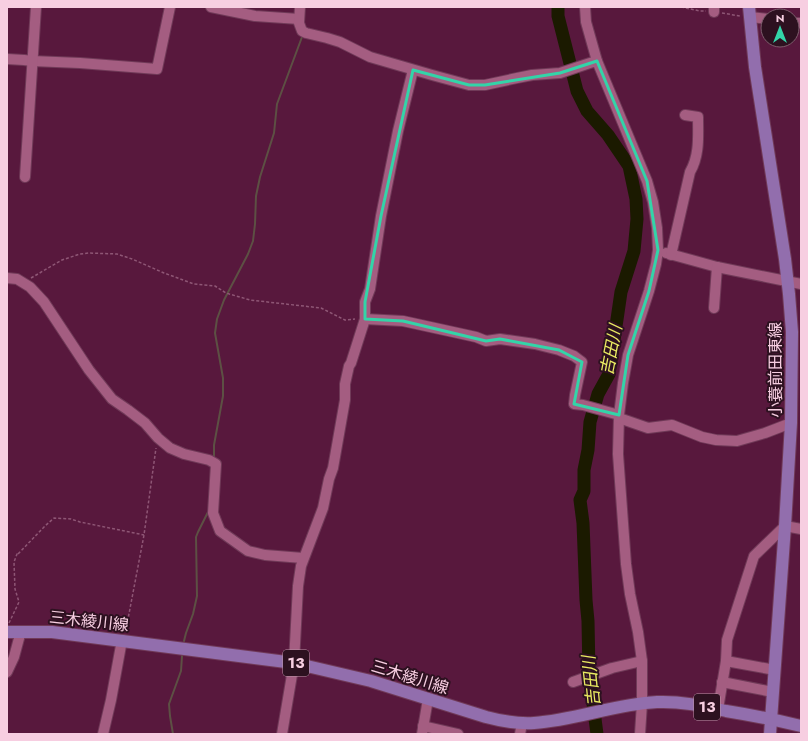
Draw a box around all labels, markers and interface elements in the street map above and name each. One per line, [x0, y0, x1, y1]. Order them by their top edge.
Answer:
north arrow [760, 8, 800, 48]
text: N [776, 10, 784, 26]
water label: 吉田川 [594, 321, 628, 377]
street label: 小蓑前田東線 [764, 322, 787, 418]
street label: 三木綾川線 [48, 605, 130, 637]
road number: 13 [283, 650, 309, 676]
water label: 吉田川 [576, 652, 606, 708]
street label: 三木綾川線 [368, 654, 452, 700]
road number: 13 [694, 694, 720, 720]

